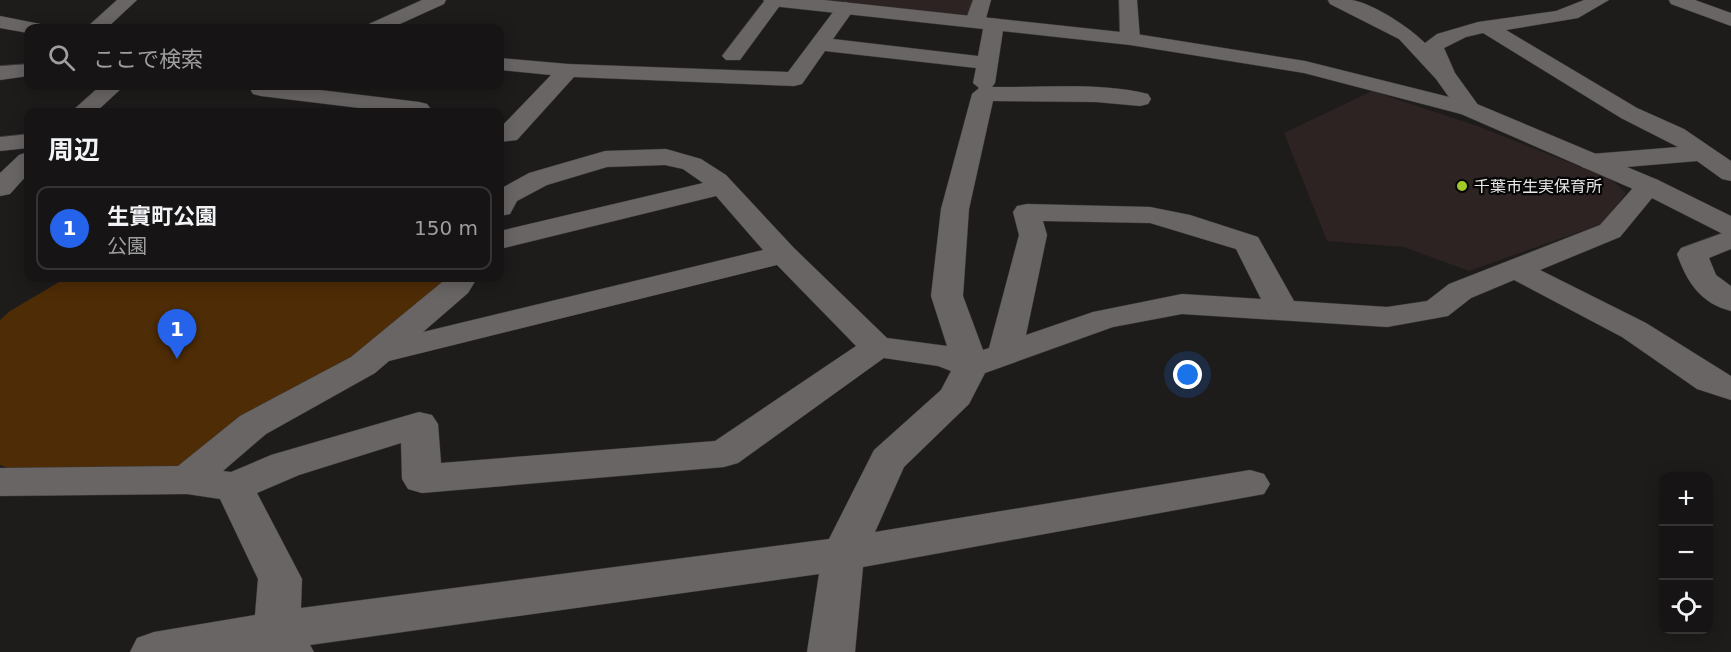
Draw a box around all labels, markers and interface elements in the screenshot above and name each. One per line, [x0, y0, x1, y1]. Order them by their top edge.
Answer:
search box [24, 24, 504, 90]
icon: search [45, 41, 78, 74]
text: ここで検索 [93, 47, 203, 72]
text: 周辺 [48, 135, 100, 165]
place label: 千葉市生実保育所 [1474, 177, 1602, 196]
marker: 千葉市生実保育所 [1455, 179, 1469, 193]
text: 生實町公園 [107, 204, 217, 229]
text: 1 [63, 216, 76, 240]
text: 150 m [414, 216, 478, 240]
text: 公園 [107, 234, 147, 258]
pin: 1 [158, 310, 196, 359]
your location [1173, 360, 1202, 389]
map controls [1659, 472, 1713, 634]
button: + [1659, 472, 1713, 526]
button: − [1659, 526, 1713, 580]
button: locate [1659, 580, 1713, 634]

